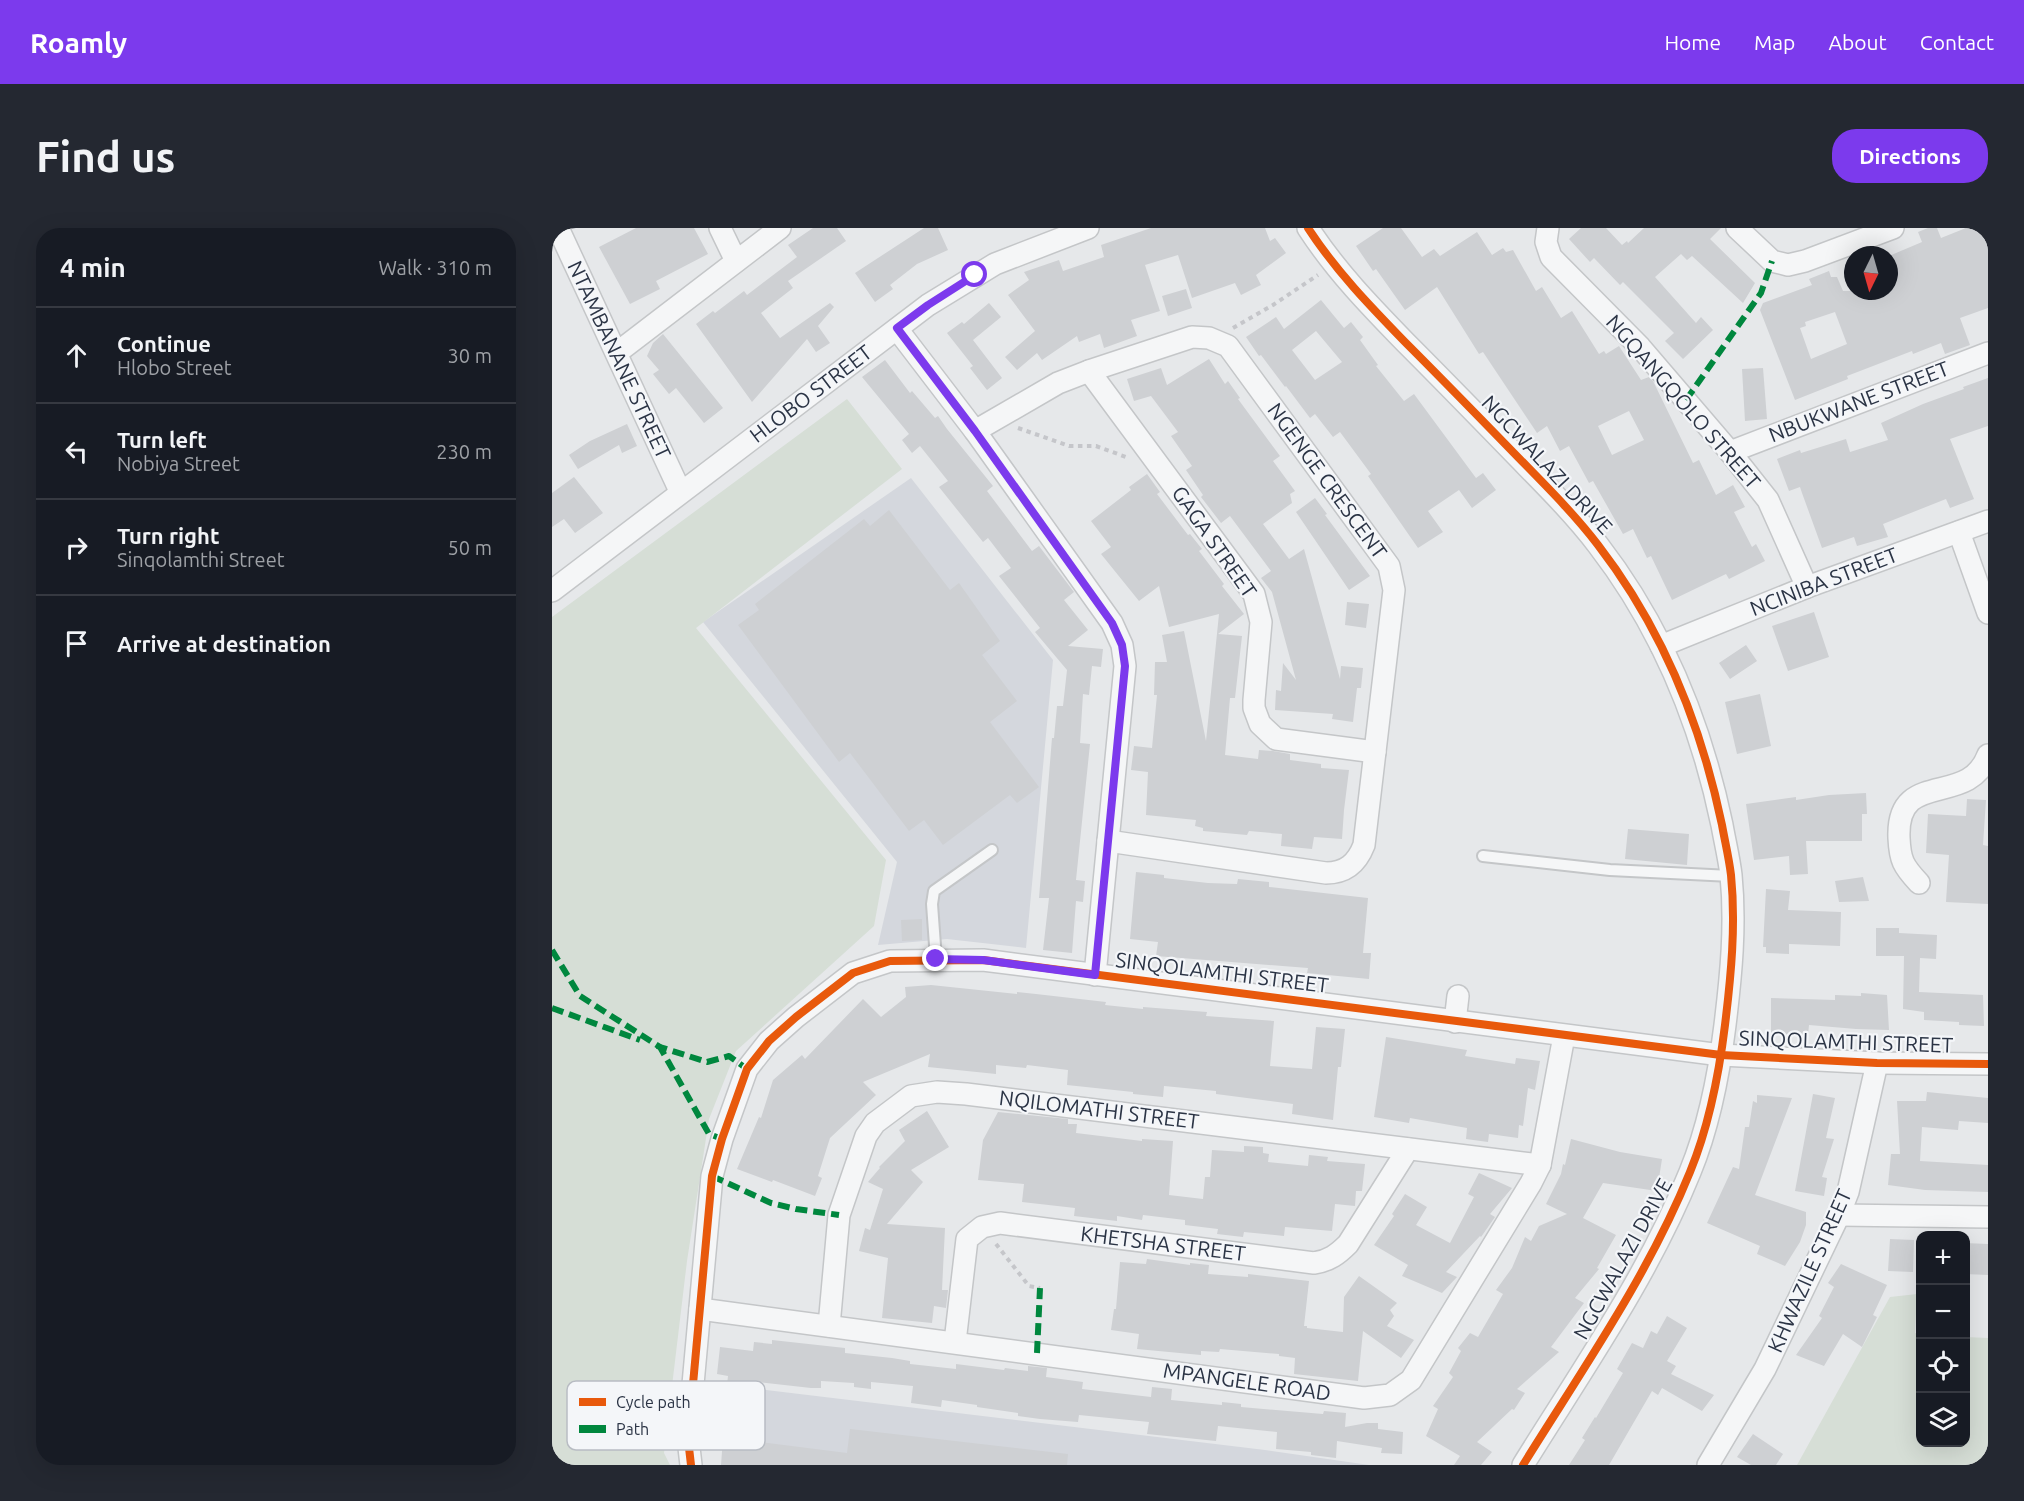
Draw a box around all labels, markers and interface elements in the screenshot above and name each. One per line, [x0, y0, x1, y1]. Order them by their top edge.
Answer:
text: Roamly [30, 27, 127, 58]
text: Home [1664, 30, 1721, 54]
text: Map [1754, 30, 1795, 54]
text: About [1828, 30, 1887, 54]
text: Contact [1920, 30, 1994, 54]
button: Directions [1832, 129, 1988, 183]
text: Find us [36, 133, 175, 180]
north arrow [1844, 246, 1898, 300]
text: 4 min [60, 253, 126, 282]
text: Walk · 310 m [379, 256, 492, 279]
street label: NTAMBANANE STREET [563, 257, 676, 463]
route start [961, 261, 987, 287]
street label: NGQANGQOLO STREET [1602, 310, 1766, 493]
text: Continue [117, 331, 211, 356]
icon: ahead [60, 339, 93, 372]
street label: HLOBO STREET [745, 339, 876, 447]
text: 30 m [448, 344, 492, 367]
text: Hlobo Street [117, 356, 232, 379]
street label: NBUKWANE STREET [1765, 356, 1952, 447]
street label: NGCWALAZI DRIVE [1477, 390, 1618, 538]
street label: NGENGE CRESCENT [1263, 398, 1392, 563]
text: Turn left [117, 427, 207, 452]
icon: left [60, 435, 93, 468]
text: 230 m [436, 440, 492, 463]
text: Nobiya Street [117, 452, 240, 475]
street label: GAGA STREET [1167, 481, 1262, 602]
text: Turn right [117, 523, 219, 548]
icon: right [60, 531, 93, 564]
text: 50 m [448, 536, 492, 559]
street label: NCINIBA STREET [1746, 542, 1901, 620]
text: Sinqolamthi Street [117, 548, 285, 571]
icon: arrive [60, 627, 93, 660]
text: Arrive at destination [117, 631, 331, 656]
route end [922, 945, 948, 971]
street label: SINQOLAMTHI STREET [1114, 947, 1330, 997]
street label: SINQOLAMTHI STREET [1738, 1025, 1954, 1057]
street label: NQILOMATHI STREET [998, 1085, 1201, 1133]
street label: NGCWALAZI DRIVE [1568, 1174, 1676, 1343]
street label: KHWAZILE STREET [1762, 1185, 1856, 1356]
street label: KHETSHA STREET [1079, 1221, 1247, 1265]
map controls [1916, 1231, 1970, 1447]
button: + [1916, 1231, 1970, 1285]
button: − [1916, 1285, 1970, 1339]
button: locate [1916, 1339, 1970, 1393]
street label: MPANGELE ROAD [1162, 1357, 1333, 1405]
legend [567, 1381, 765, 1450]
text: Cycle path [616, 1393, 691, 1411]
button: layers [1916, 1393, 1970, 1447]
text: Path [616, 1420, 649, 1438]

